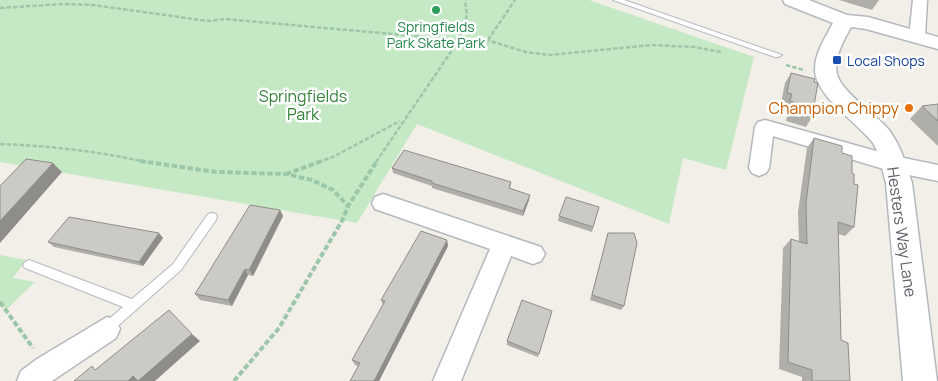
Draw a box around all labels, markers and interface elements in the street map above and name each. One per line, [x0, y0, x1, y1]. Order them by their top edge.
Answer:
marker: Springfields Park Skate Park [430, 4, 442, 16]
place label: Springfields Park Skate Park [387, 17, 486, 52]
place label: Local Shops [847, 51, 925, 70]
marker: Local Shops [831, 54, 843, 66]
park label: Springfields Park [259, 85, 347, 125]
place label: Champion Chippy [768, 97, 900, 119]
marker: Champion Chippy [903, 102, 915, 114]
street label: Hesters Way Lane [882, 165, 922, 299]

